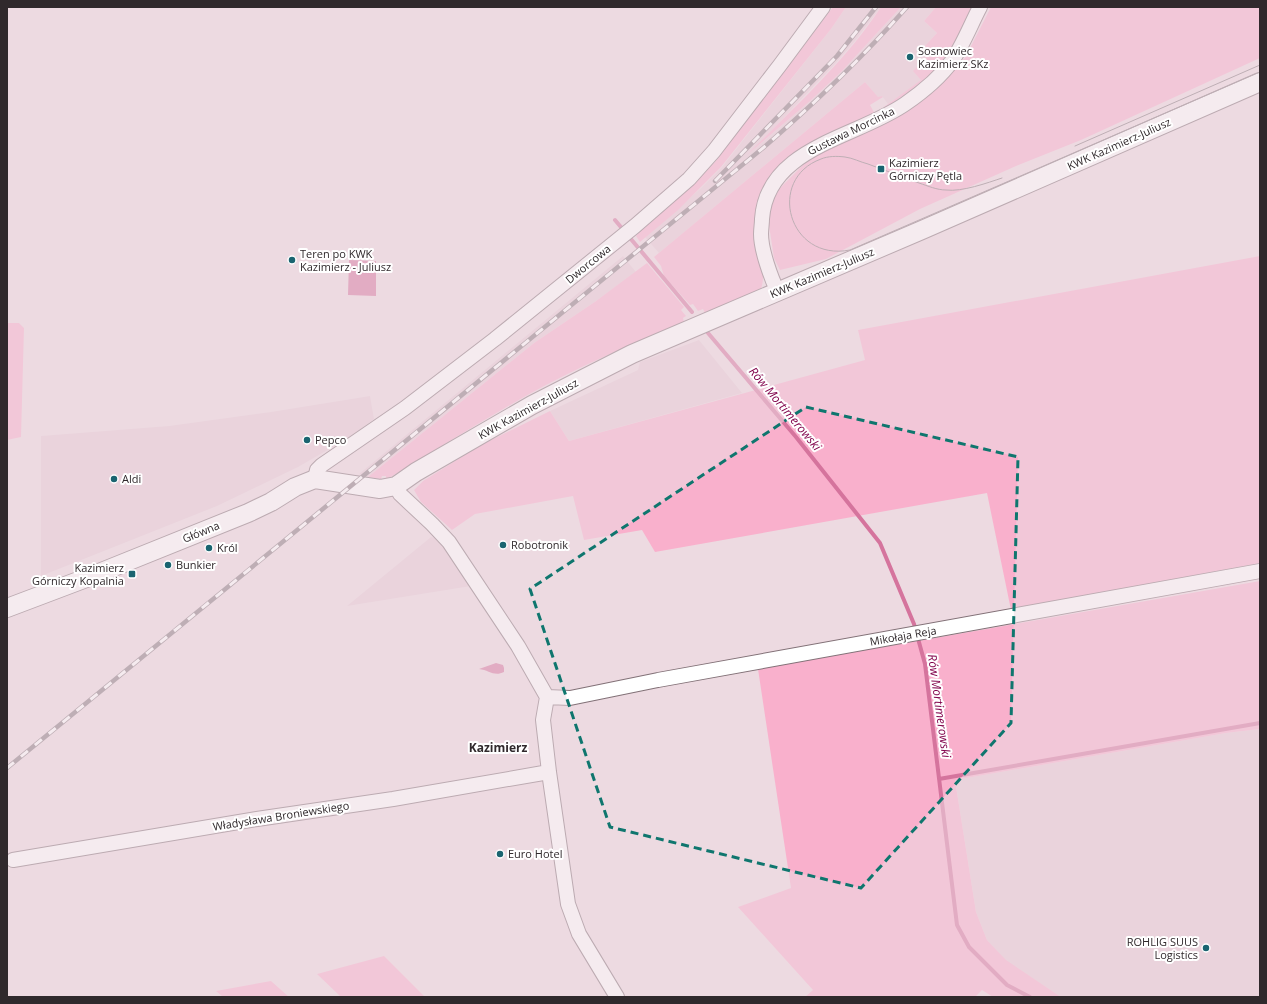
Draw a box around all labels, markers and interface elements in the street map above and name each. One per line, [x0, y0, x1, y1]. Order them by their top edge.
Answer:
place label: Sosnowiec Kazimierz SKz [918, 43, 988, 71]
marker: Sosnowiec Kazimierz SKz [905, 52, 915, 62]
street label: Gustawa Morcinka [805, 103, 897, 158]
street label: KWK Kazimierz-Juliusz [1065, 114, 1173, 173]
place label: Kazimierz Górniczy Pętla [889, 155, 962, 183]
marker: Kazimierz Górniczy Pętla [876, 164, 886, 174]
street label: Dworcowa [562, 241, 613, 286]
street label: KWK Kazimierz-Juliusz [767, 244, 876, 301]
place label: Teren po KWK Kazimierz - Juliusz [300, 246, 391, 274]
marker: Teren po KWK Kazimierz - Juliusz [287, 255, 297, 265]
water label: Rów Mortimerowski [745, 363, 826, 455]
street label: KWK Kazimierz-Juliusz [475, 375, 580, 442]
place label: Pepco [315, 432, 347, 447]
marker: Pepco [302, 435, 312, 445]
place label: Aldi [122, 471, 141, 486]
marker: Aldi [109, 474, 119, 484]
street label: Główna [180, 517, 222, 546]
place label: Robotronik [511, 537, 568, 552]
place label: Król [217, 540, 238, 555]
marker: Robotronik [498, 540, 508, 550]
marker: Król [204, 543, 214, 553]
place label: Bunkier [176, 557, 216, 572]
place label: Kazimierz Górniczy Kopalnia [32, 560, 124, 588]
marker: Bunkier [163, 560, 173, 570]
marker: Kazimierz Górniczy Kopalnia [127, 569, 137, 579]
street label: Mikołaja Reja [868, 622, 937, 649]
water label: Rów Mortimerowski [924, 653, 955, 760]
district label: Kazimierz [469, 739, 527, 756]
street label: Władysława Broniewskiego [212, 797, 351, 834]
place label: Euro Hotel [508, 846, 562, 861]
marker: Euro Hotel [495, 849, 505, 859]
place label: ROHLIG SUUS Logistics [1127, 934, 1198, 962]
marker: ROHLIG SUUS Logistics [1201, 943, 1211, 953]

